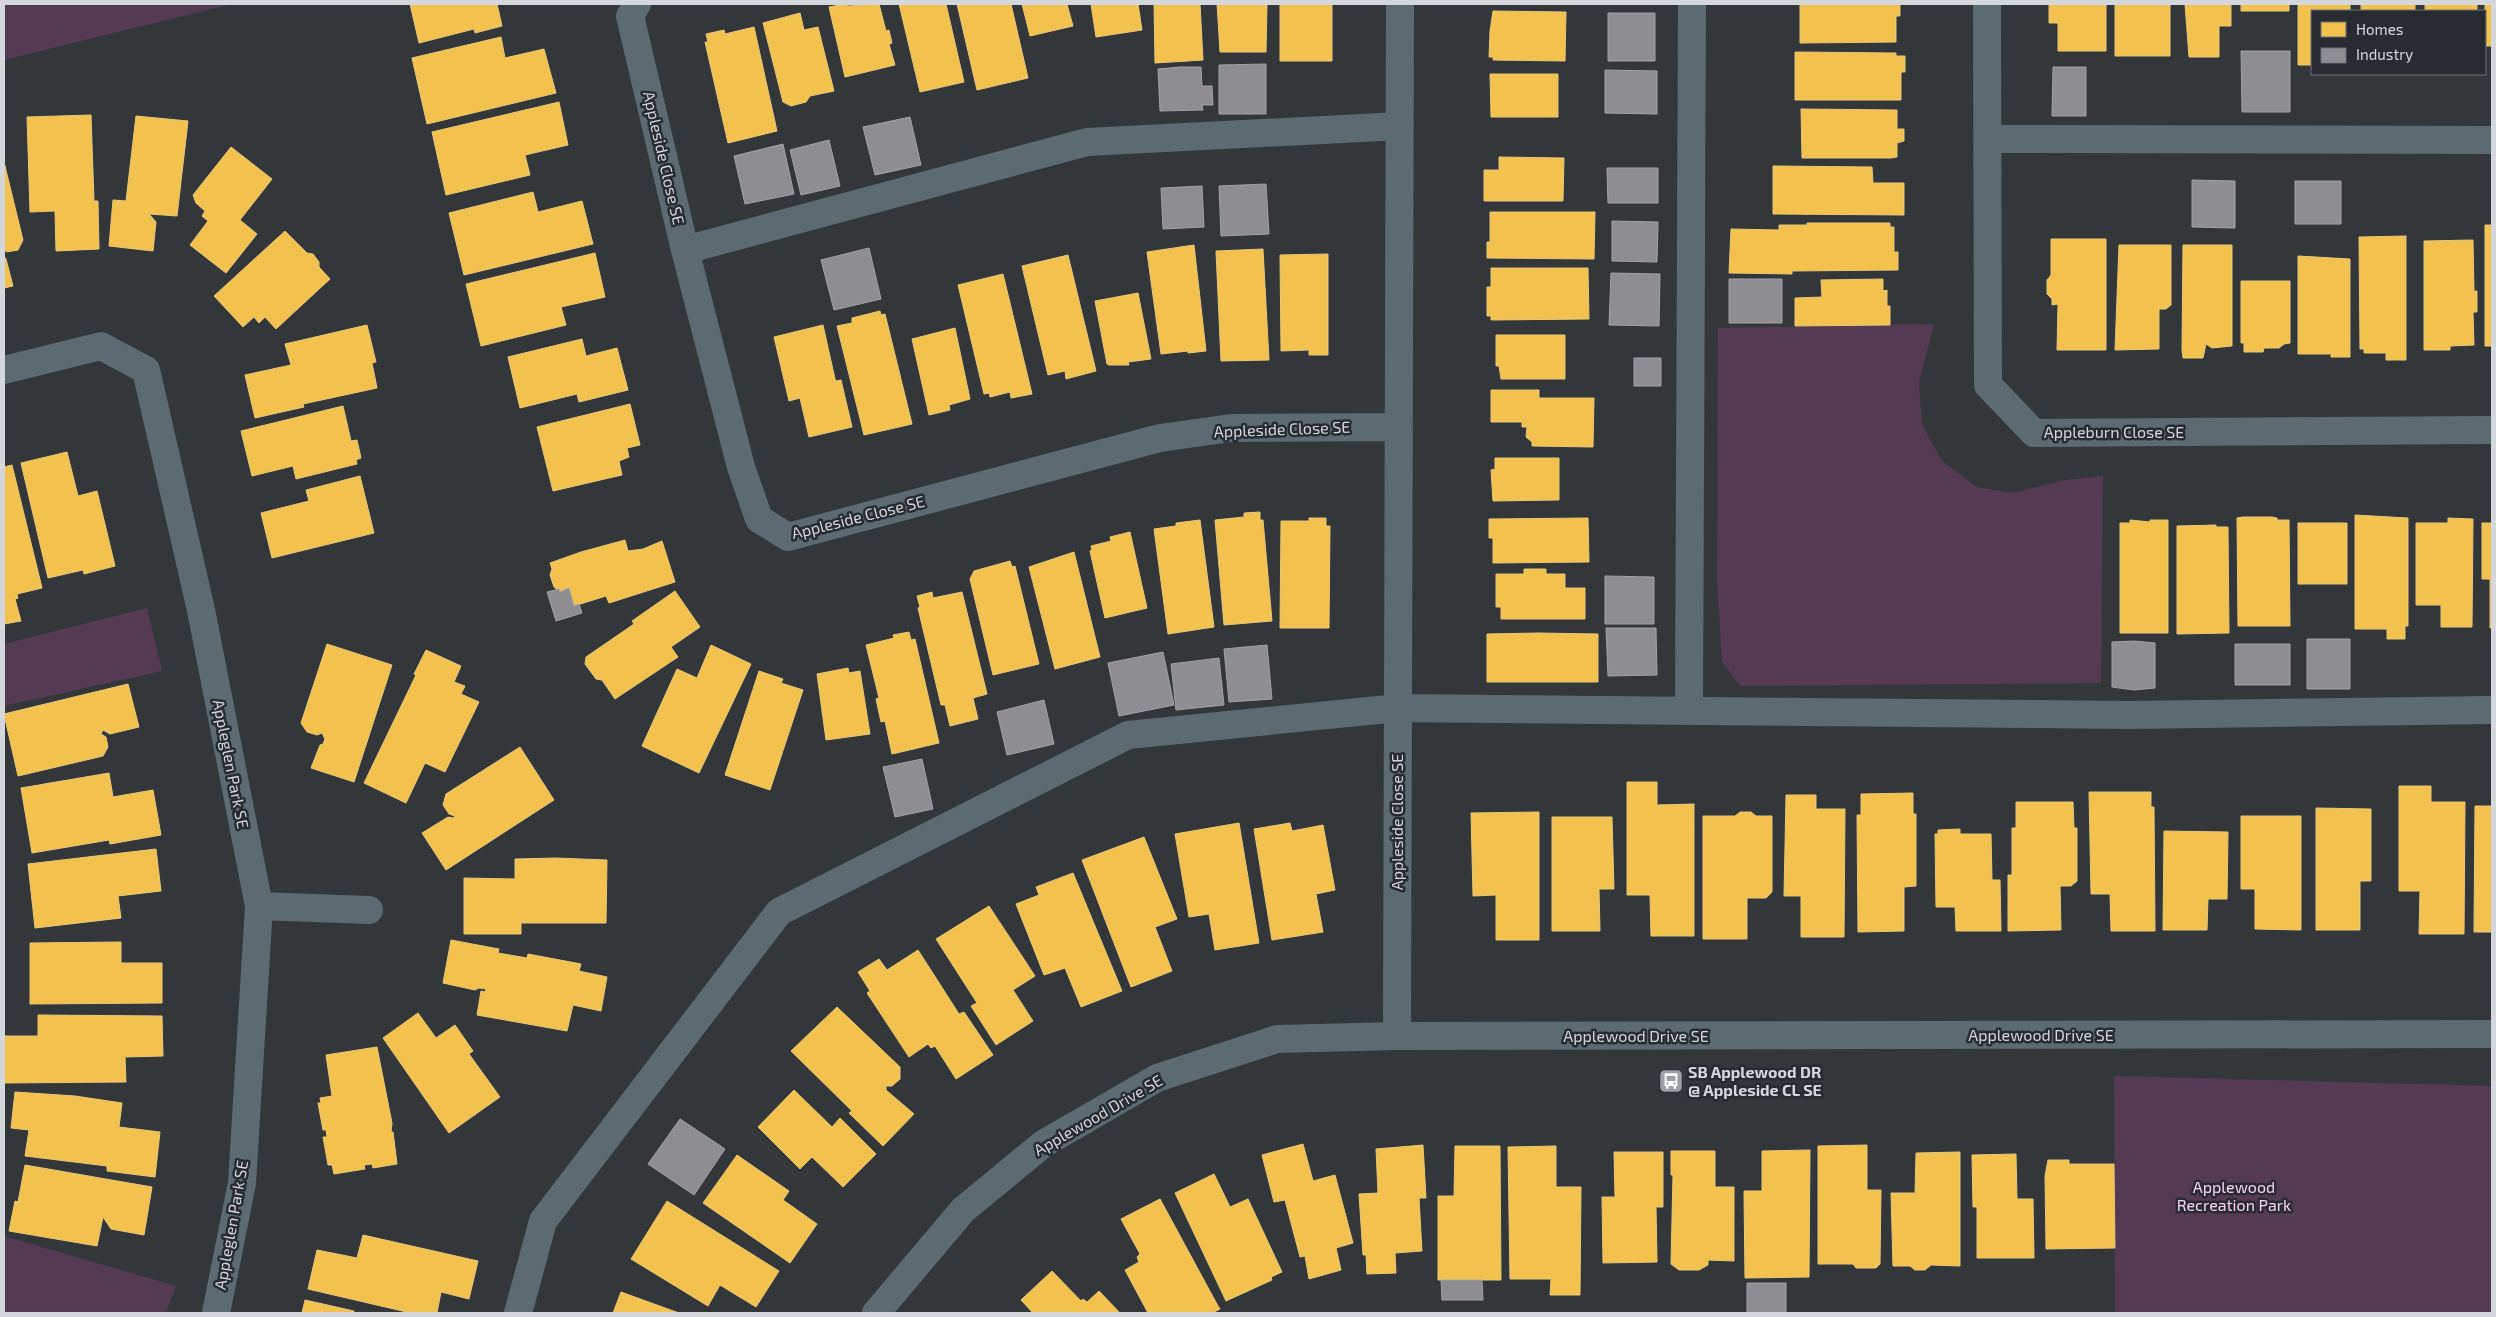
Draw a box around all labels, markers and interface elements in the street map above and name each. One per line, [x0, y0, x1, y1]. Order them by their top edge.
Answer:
legend [2311, 10, 2486, 75]
text: Homes [2356, 20, 2403, 38]
text: Industry [2356, 45, 2413, 63]
street label: Appleside Close SE [640, 89, 689, 227]
street label: Appleside Close SE [1213, 417, 1351, 440]
street label: Appleburn Close SE [2044, 422, 2184, 441]
street label: Appleside Close SE [789, 491, 926, 542]
street label: Appleglen Park SE [210, 698, 253, 830]
street label: Appleside Close SE [1387, 754, 1406, 890]
street label: Applewood Drive SE [1968, 1025, 2114, 1044]
street label: Applewood Drive SE [1563, 1026, 1709, 1045]
place label: SB Applewood DR @ Appleside CL SE [1688, 1062, 1822, 1099]
bus stop icon: SB Applewood DR @ Appleside CL SE [1658, 1068, 1684, 1094]
street label: Applewood Drive SE [1030, 1070, 1165, 1159]
street label: Appleglen Park SE [210, 1159, 251, 1291]
park label: Applewood Recreation Park [2177, 1177, 2291, 1214]

